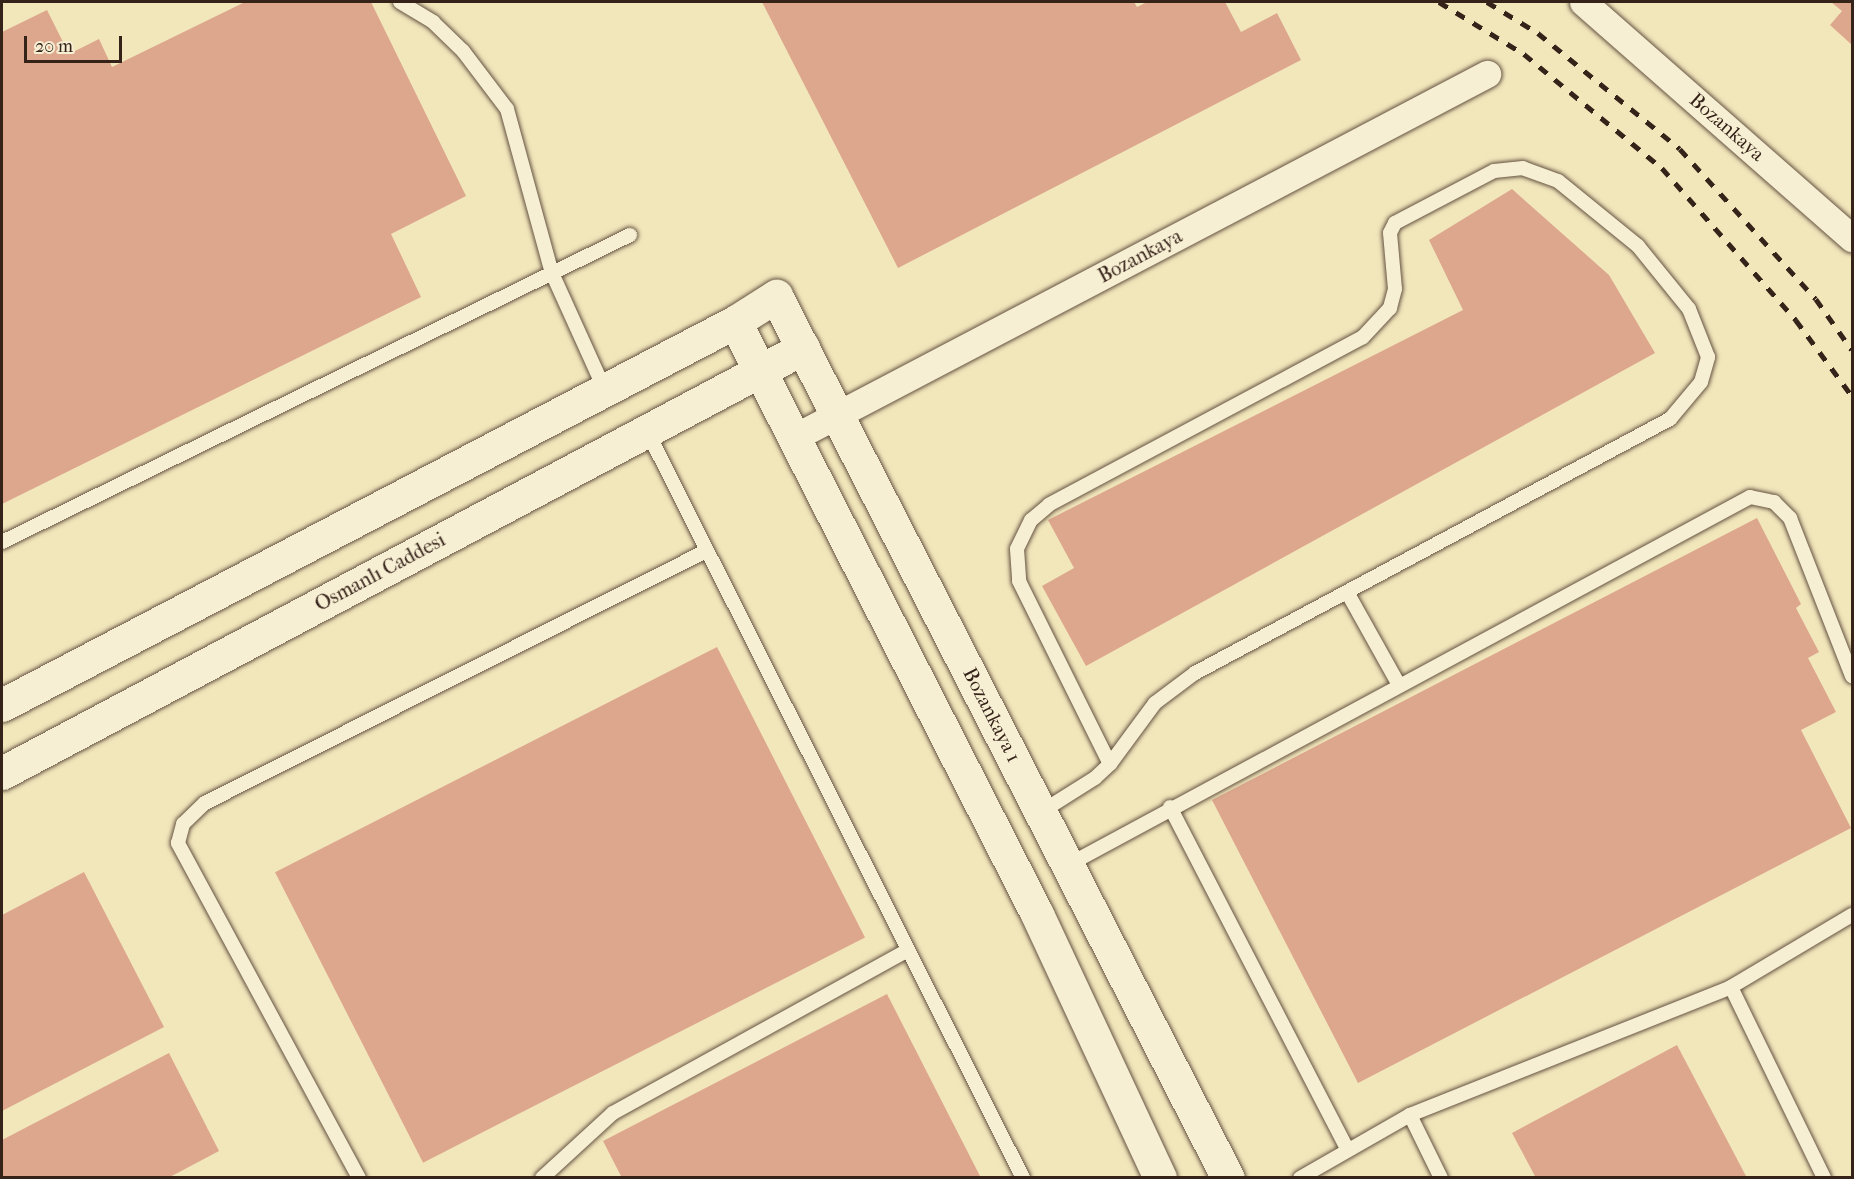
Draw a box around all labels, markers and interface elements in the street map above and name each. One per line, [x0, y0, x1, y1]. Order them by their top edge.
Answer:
scale bar [27, 24, 124, 62]
text: 20 m [35, 36, 73, 57]
street label: Bozankaya [1685, 88, 1769, 166]
street label: Bozankaya [1094, 224, 1186, 288]
street label: Osmanlı Caddesi [311, 528, 449, 616]
street label: Bozankaya 1 [958, 664, 1026, 766]

